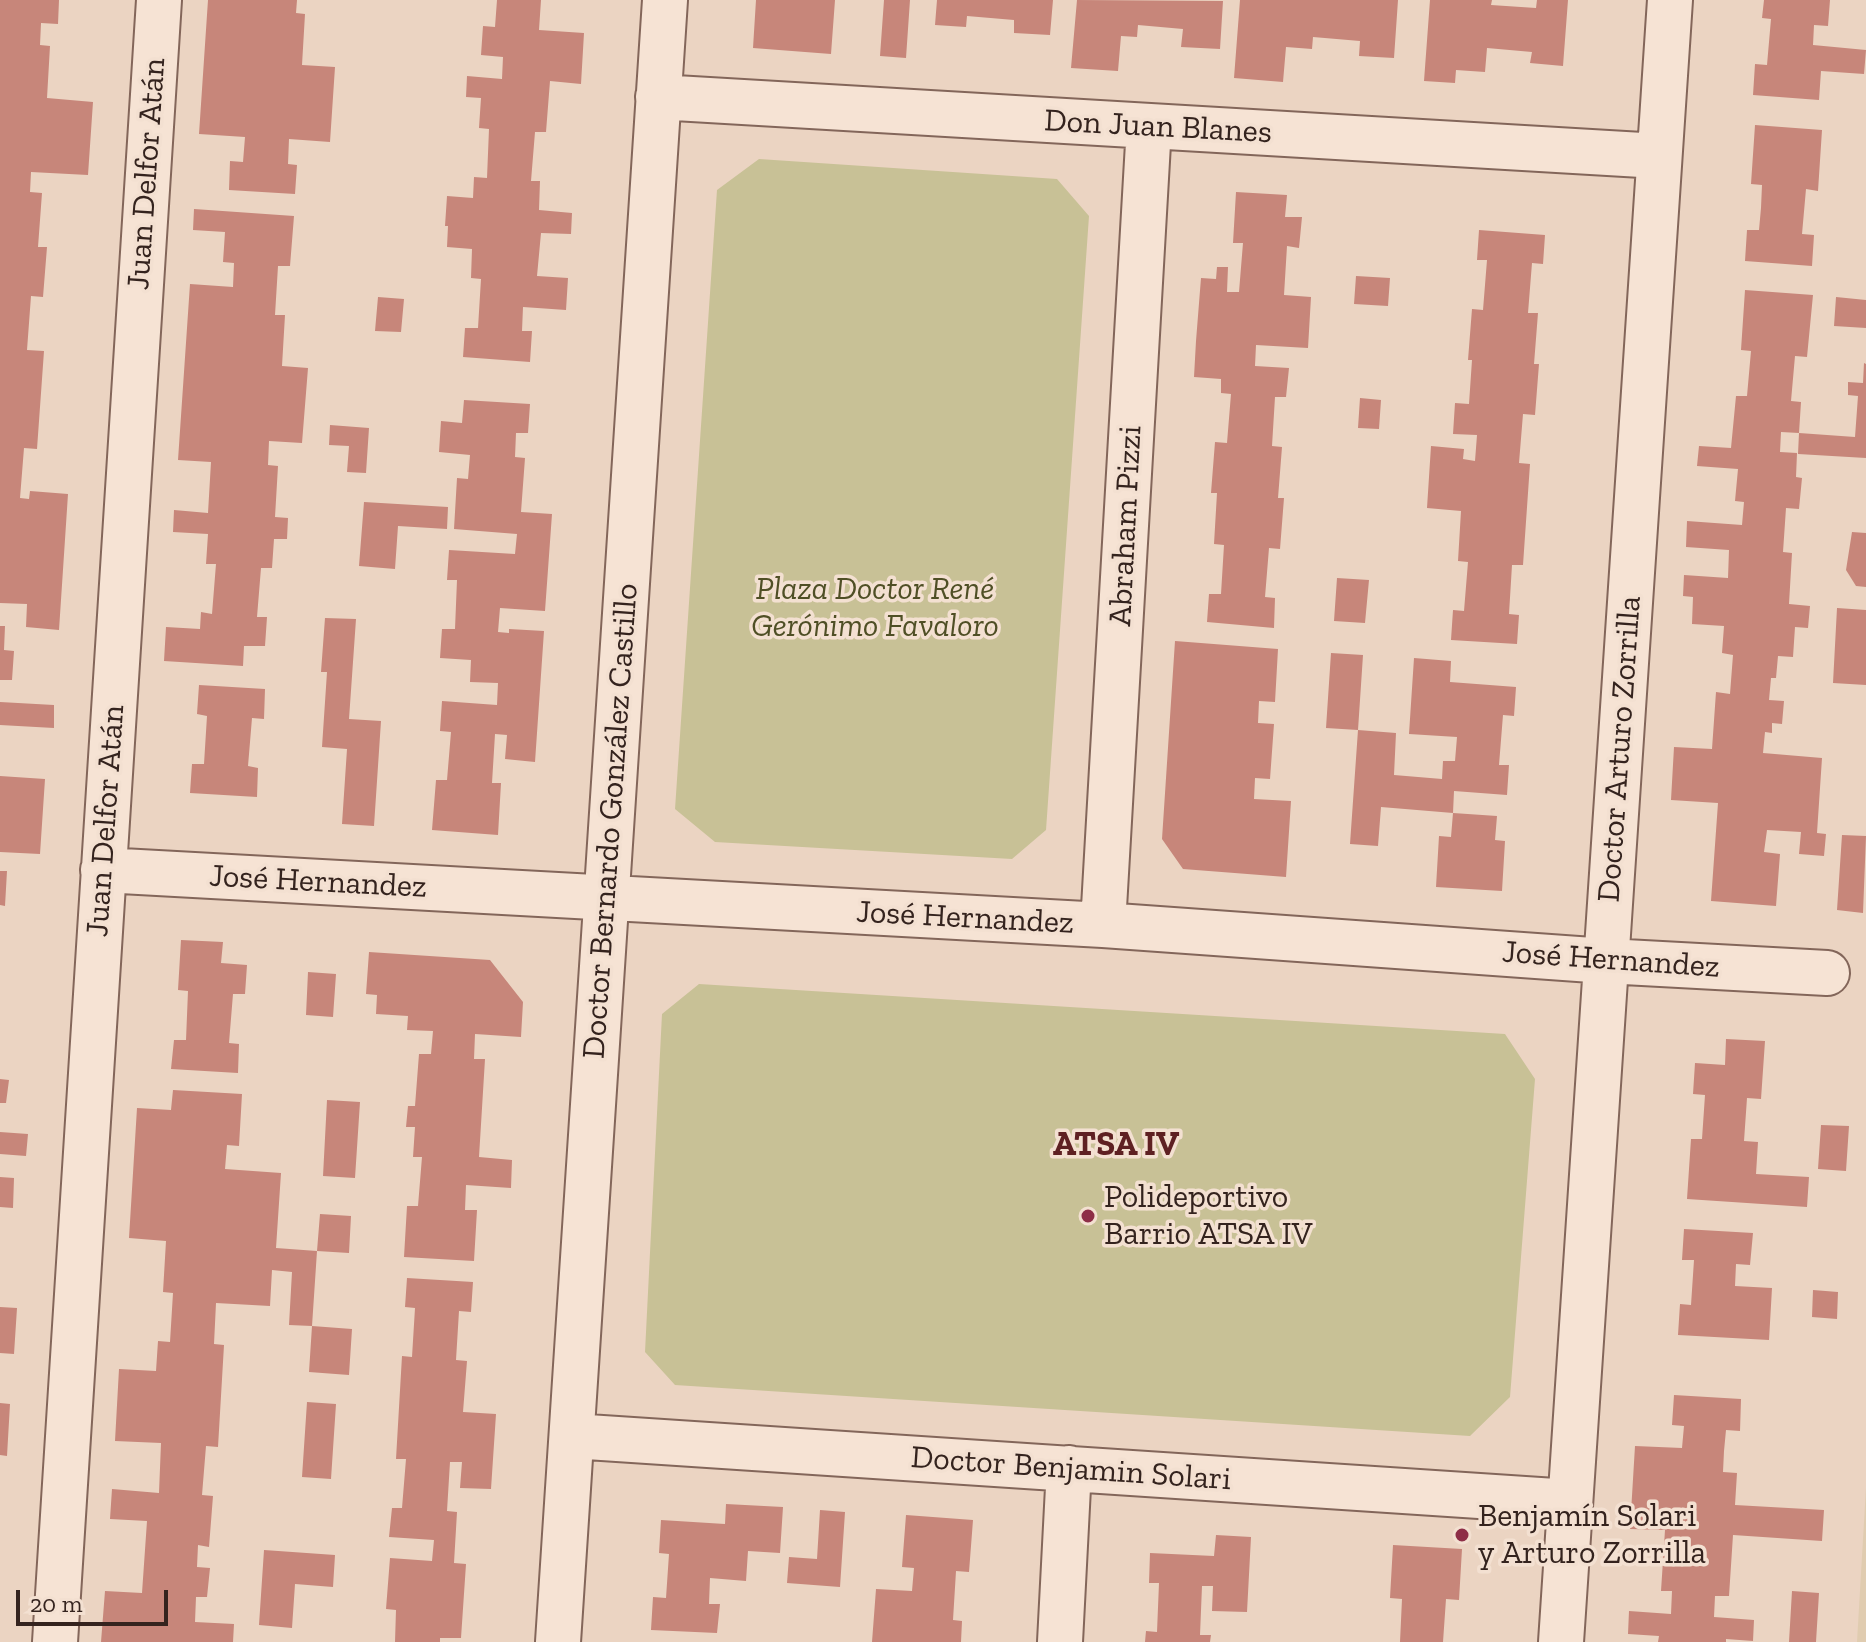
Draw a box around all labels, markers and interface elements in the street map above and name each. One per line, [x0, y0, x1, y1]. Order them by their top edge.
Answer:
street label: Juan Delfor Atán [120, 57, 174, 291]
street label: Don Juan Blanes [1043, 102, 1273, 152]
street label: Abraham Pizzi [1102, 425, 1150, 627]
park label: Plaza Doctor René Gerónimo Favaloro [751, 571, 999, 646]
street label: Doctor Bernardo González Castillo [575, 582, 647, 1060]
street label: Doctor Arturo Zorrilla [1590, 594, 1650, 904]
street label: Juan Delfor Atán [79, 704, 133, 938]
street label: José Hernandez [208, 857, 428, 907]
street label: José Hernandez [855, 893, 1075, 943]
street label: José Hernandez [1501, 933, 1721, 987]
district label: ATSA IV [1053, 1125, 1179, 1165]
place label: Polideportivo Barrio ATSA IV [1104, 1179, 1313, 1254]
marker: Polideportivo Barrio ATSA IV [1079, 1207, 1097, 1225]
street label: Doctor Benjamin Solari [910, 1439, 1232, 1499]
place label: Benjamín Solari y Arturo Zorrilla [1478, 1498, 1706, 1573]
marker: Benjamín Solari y Arturo Zorrilla [1453, 1526, 1471, 1544]
scale bar [20, 1574, 172, 1624]
text: 20 m [30, 1589, 82, 1618]

